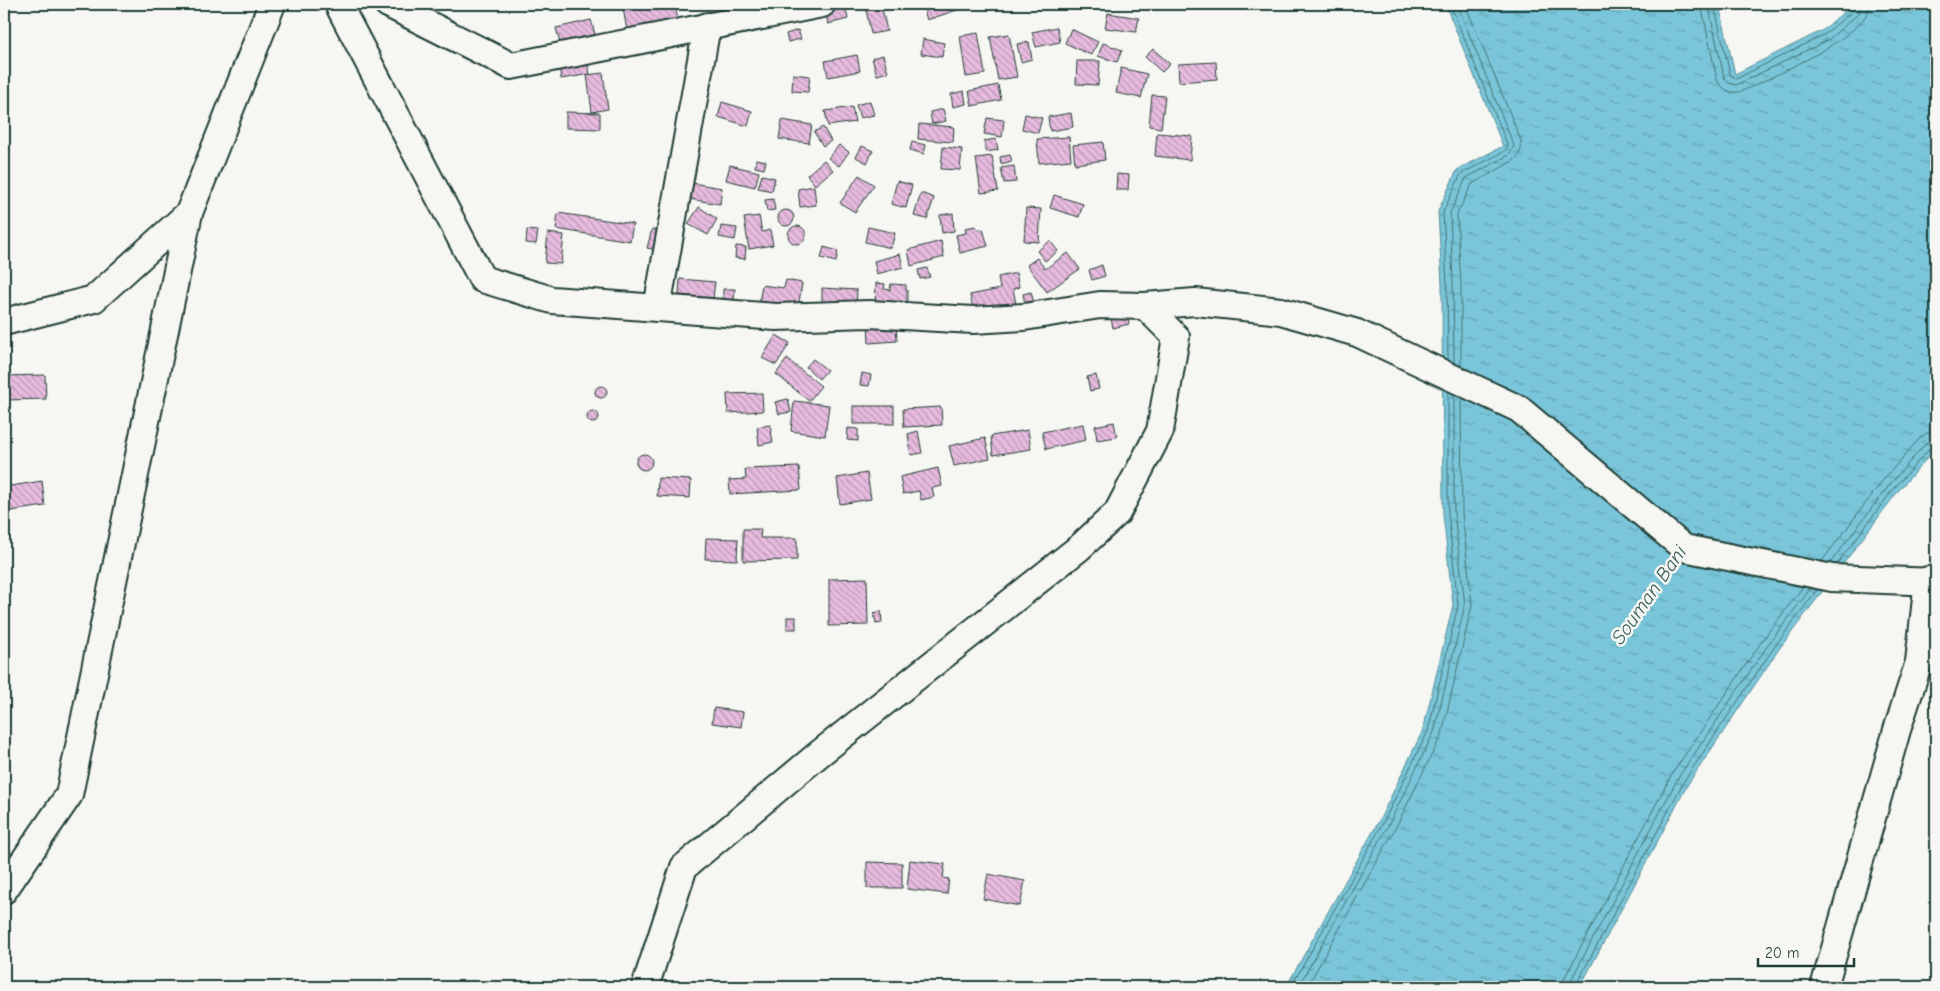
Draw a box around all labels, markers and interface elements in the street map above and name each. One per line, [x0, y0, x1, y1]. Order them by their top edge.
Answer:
water label: Souman Bani [1607, 541, 1692, 649]
scale bar [1758, 936, 1854, 968]
text: 20 m [1765, 944, 1799, 962]

